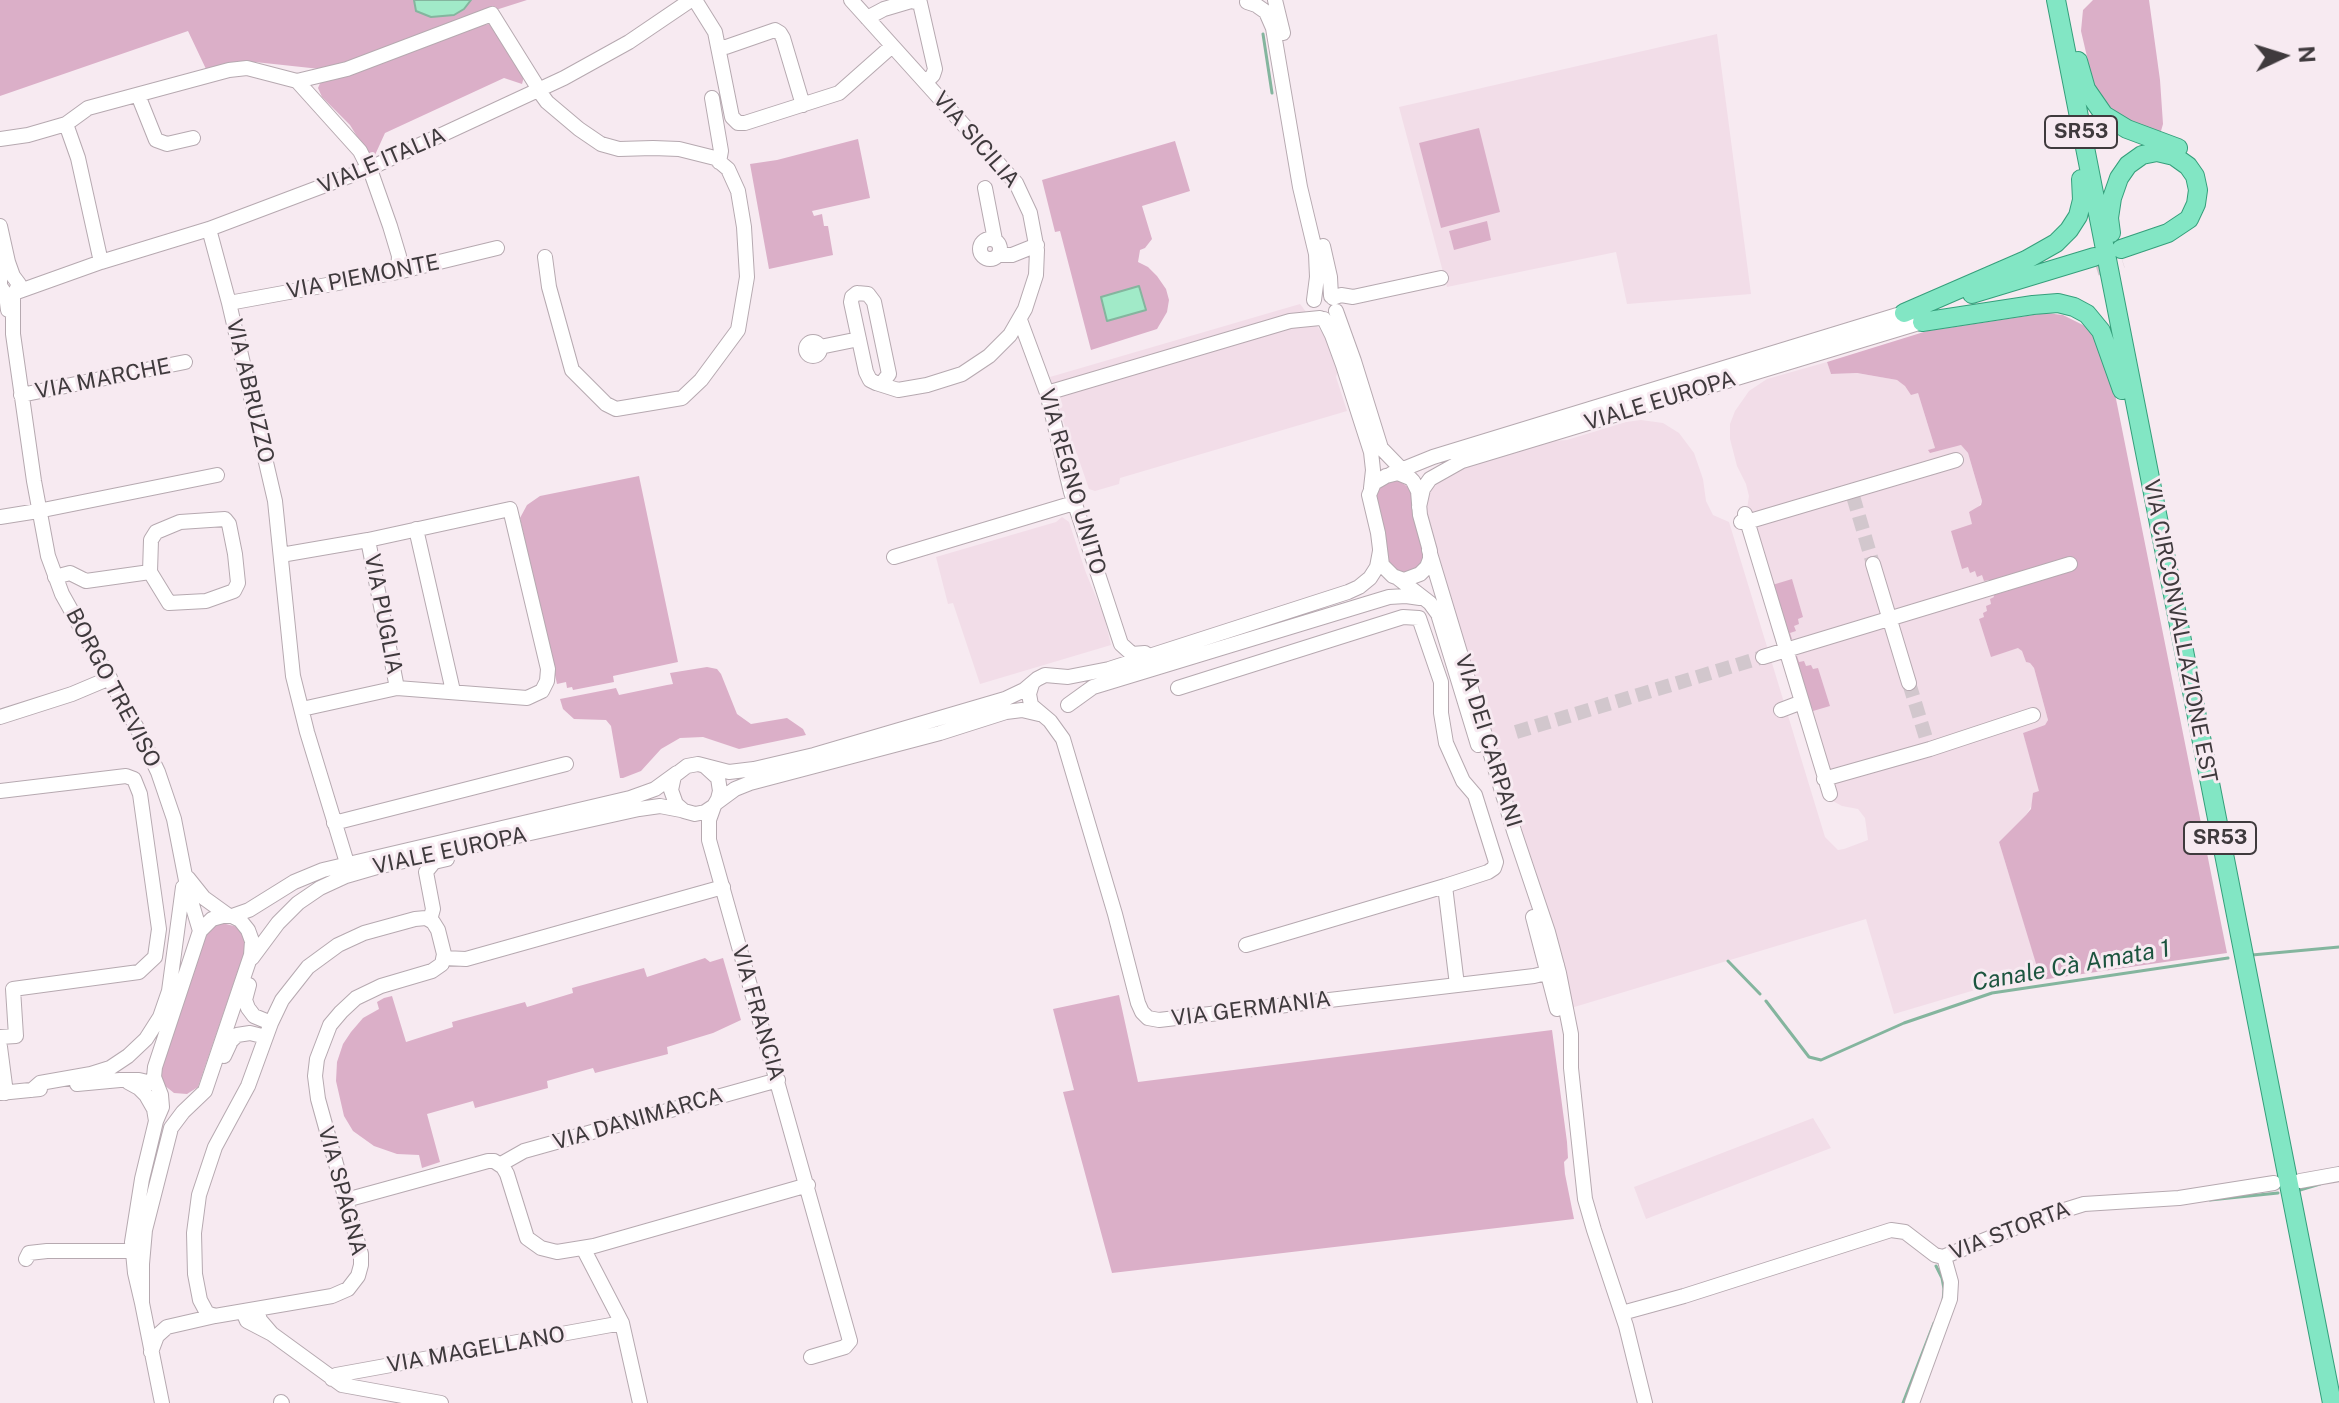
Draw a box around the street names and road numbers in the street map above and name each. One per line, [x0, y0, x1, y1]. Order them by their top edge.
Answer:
street label: VIA SICILIA [927, 87, 1025, 193]
road number: SR53 [2045, 116, 2117, 148]
street label: VIALE ITALIA [314, 122, 450, 200]
street label: VIA PIEMONTE [284, 249, 442, 305]
street label: VIA ABRUZZO [221, 316, 279, 466]
street label: VIA MARCHE [33, 353, 173, 405]
street label: VIALE EUROPA [1581, 365, 1739, 437]
street label: VIA REGNO UNITO [1033, 386, 1111, 578]
street label: VIA CIRCONVALLAZIONE EST [2138, 477, 2222, 785]
street label: VIA PUGLIA [358, 552, 408, 676]
street label: BORGO TREVISO [60, 604, 166, 772]
street label: VIA DEI CARPANI [1449, 652, 1527, 830]
street label: VIALE EUROPA [371, 822, 529, 880]
road number: SR53 [2184, 822, 2256, 854]
street label: VIA FRANCIA [726, 942, 790, 1084]
street label: VIA GERMANIA [1170, 986, 1332, 1032]
street label: VIA DANIMARCA [550, 1082, 726, 1156]
street label: VIA SPAGNA [312, 1124, 372, 1258]
street label: VIA STORTA [1946, 1196, 2074, 1266]
street label: VIA MAGELLANO [385, 1321, 567, 1379]

